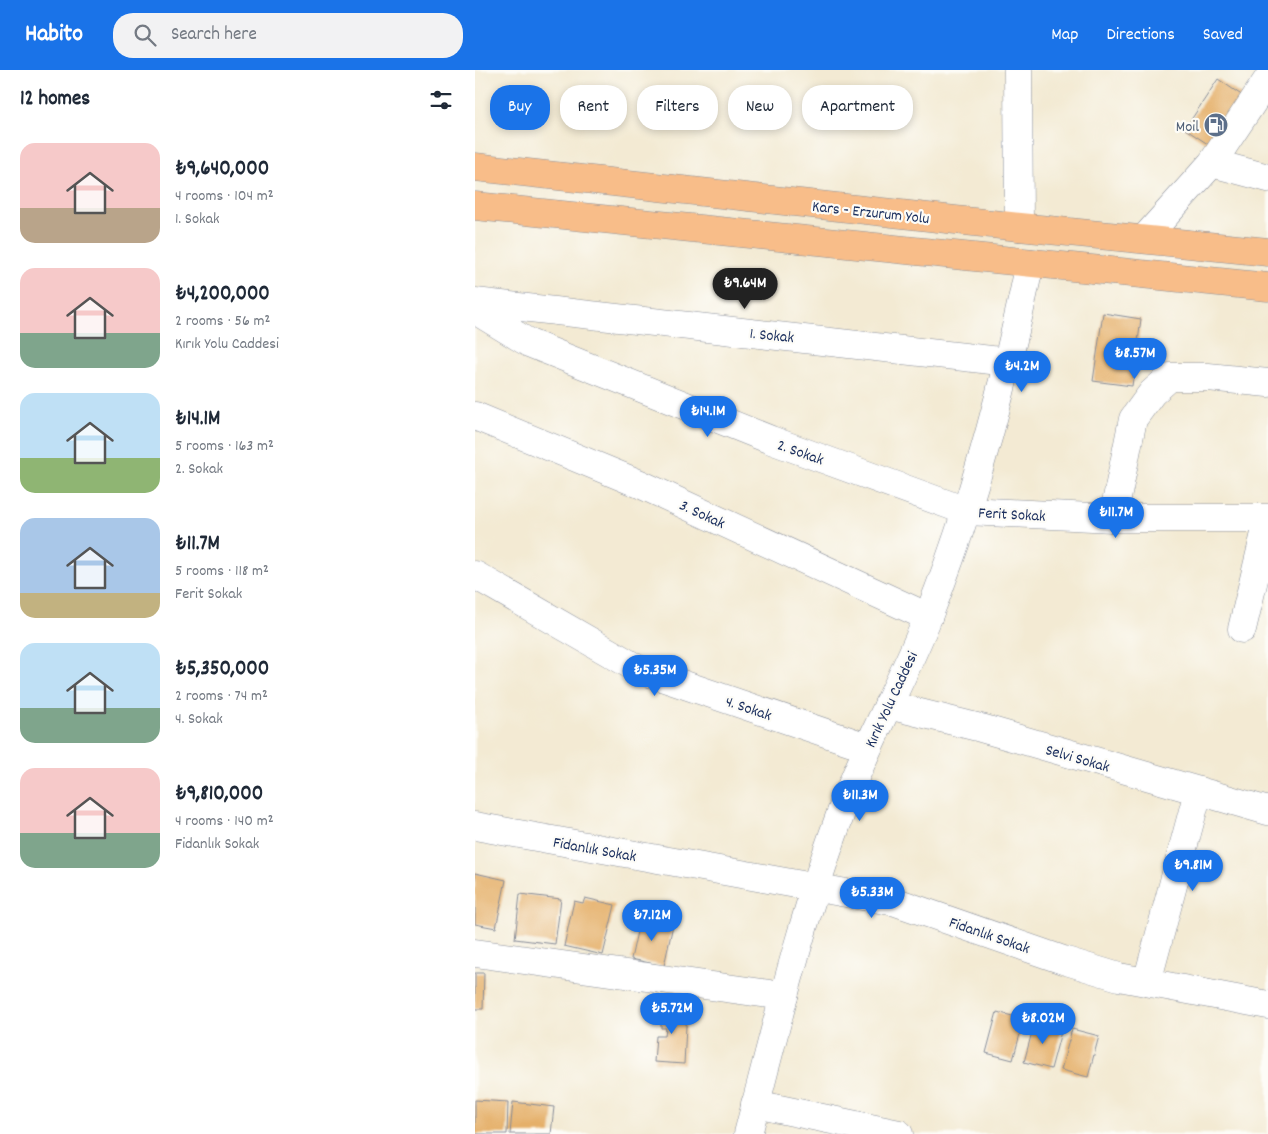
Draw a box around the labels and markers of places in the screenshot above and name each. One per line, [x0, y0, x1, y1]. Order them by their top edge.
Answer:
fuel station icon: Moil [1203, 112, 1229, 138]
place label: Moil [1176, 116, 1199, 139]
pin: ₺9.64M [704, 268, 786, 310]
pin: ₺8.57M [1094, 338, 1176, 380]
pin: ₺4.2M [987, 350, 1057, 393]
pin: ₺14.1M [667, 396, 749, 438]
pin: ₺11.7M [1075, 496, 1157, 539]
pin: ₺5.35M [614, 654, 696, 697]
pin: ₺11.3M [819, 780, 901, 822]
pin: ₺9.81M [1152, 850, 1234, 892]
pin: ₺5.33M [831, 876, 913, 919]
pin: ₺7.12M [611, 900, 693, 942]
pin: ₺5.72M [631, 992, 713, 1035]
pin: ₺8.02M [1002, 1002, 1084, 1045]

